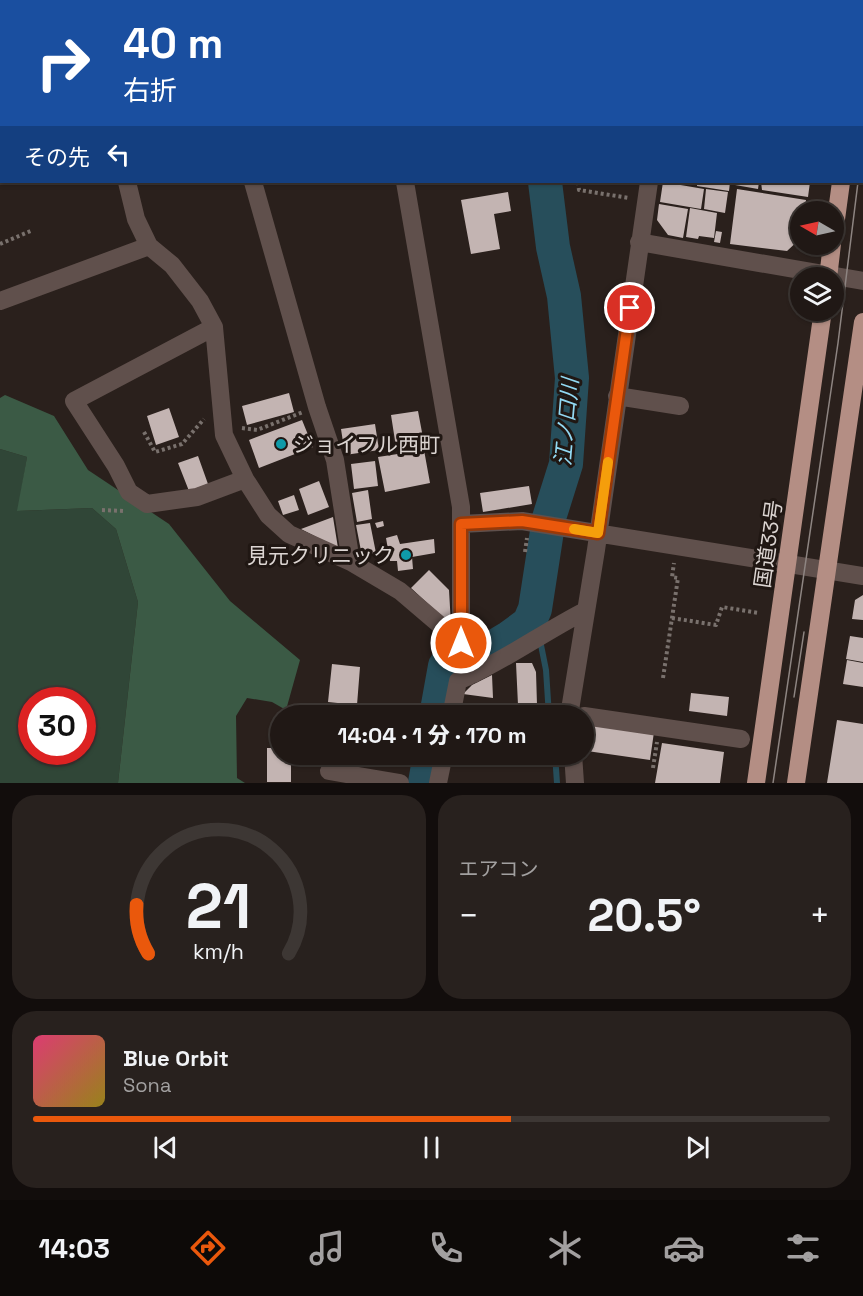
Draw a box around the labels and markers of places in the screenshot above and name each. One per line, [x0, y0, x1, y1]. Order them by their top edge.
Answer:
pin [604, 282, 655, 333]
place label: ジョイフル西町 [293, 431, 440, 458]
marker: ジョイフル西町 [274, 437, 288, 451]
place label: 見元クリニック [247, 542, 394, 569]
marker: 見元クリニック [399, 548, 413, 562]

